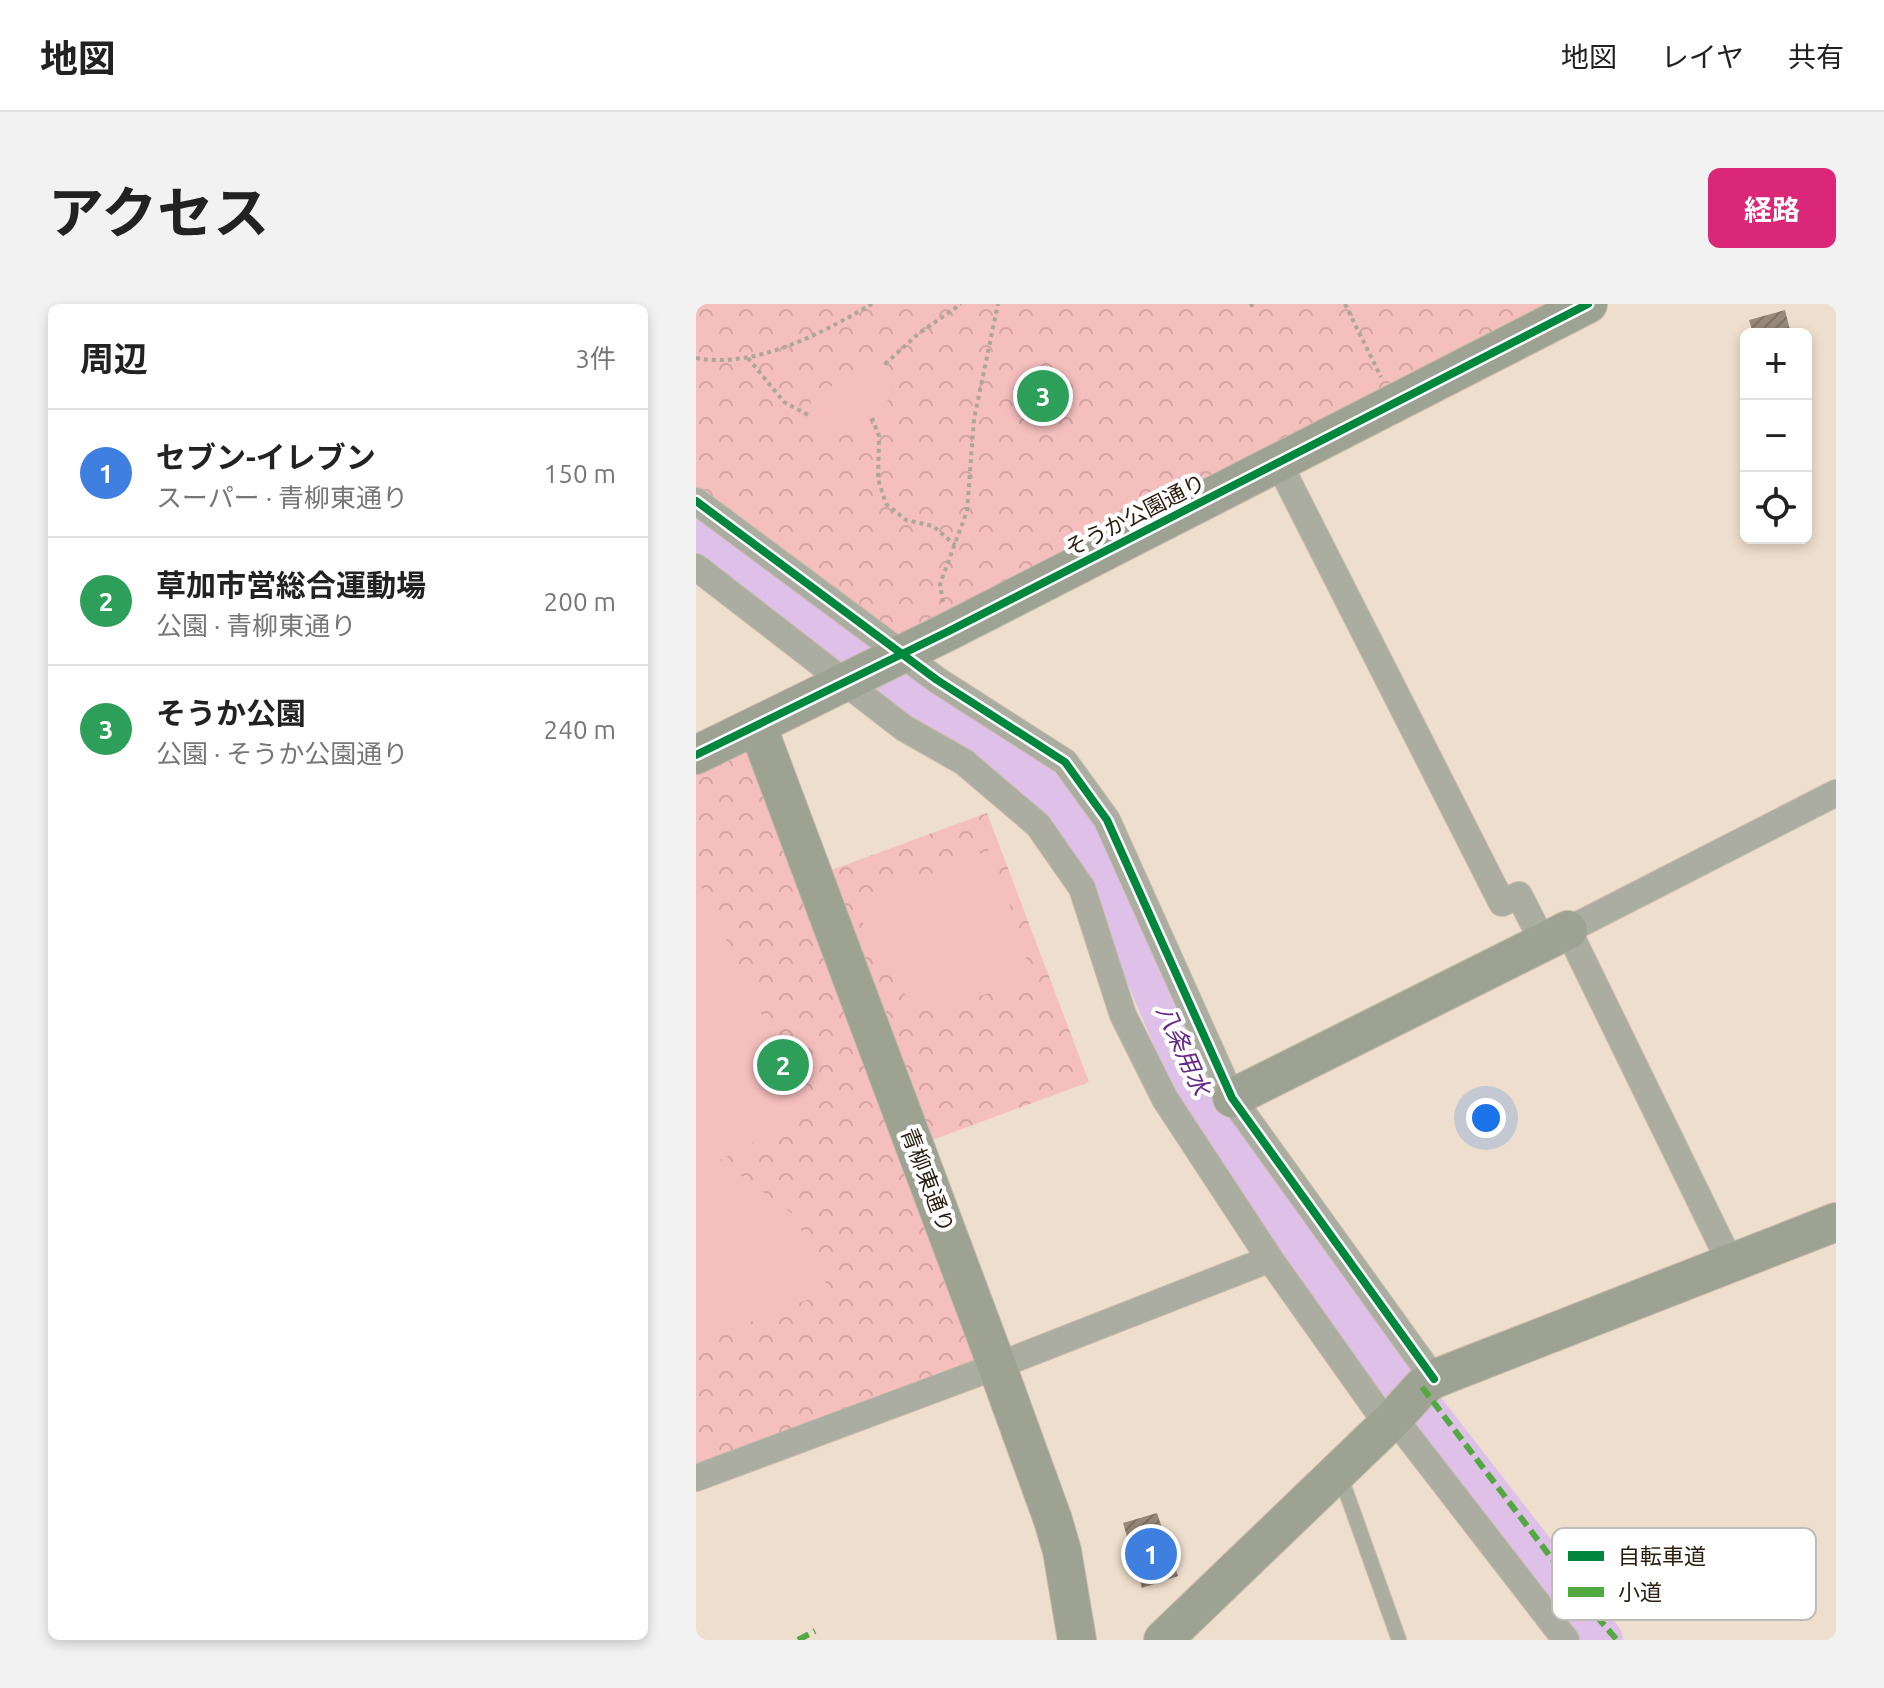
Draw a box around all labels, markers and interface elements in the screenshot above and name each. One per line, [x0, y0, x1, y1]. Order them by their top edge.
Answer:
text: 地図 [40, 37, 116, 79]
text: 地図 [1561, 41, 1617, 72]
text: レイヤ [1661, 41, 1744, 72]
text: 共有 [1788, 41, 1844, 72]
button: 経路 [1708, 168, 1836, 248]
text: アクセス [48, 181, 269, 244]
map controls [1740, 328, 1812, 544]
button: + [1740, 328, 1812, 400]
text: 周辺 [80, 339, 148, 377]
text: 3件 [575, 344, 616, 373]
pin: 3 [1017, 366, 1069, 426]
button: − [1740, 400, 1812, 472]
text: セブン-イレブン [156, 440, 376, 474]
text: 1 [99, 459, 113, 488]
text: 150 m [544, 459, 616, 488]
street label: そうか公園通り [1060, 468, 1209, 561]
button: locate [1740, 472, 1812, 544]
text: スーパー · 青柳東通り [156, 483, 408, 512]
text: 草加市営総合運動場 [156, 568, 426, 602]
text: 2 [99, 587, 113, 616]
text: 200 m [544, 587, 616, 616]
text: 公園 · 青柳東通り [156, 611, 356, 640]
text: そうか公園 [156, 696, 306, 730]
text: 3 [99, 715, 113, 744]
text: 240 m [544, 715, 616, 744]
text: 公園 · そうか公園通り [156, 739, 408, 768]
water label: 八条用水 [1152, 1000, 1217, 1102]
pin: 2 [757, 1035, 809, 1095]
your location [1466, 1098, 1506, 1138]
street label: 青柳東通り [897, 1124, 960, 1236]
pin: 1 [1125, 1524, 1177, 1584]
legend [1552, 1528, 1816, 1620]
text: 自転車道 [1618, 1543, 1706, 1568]
text: 小道 [1618, 1579, 1662, 1604]

